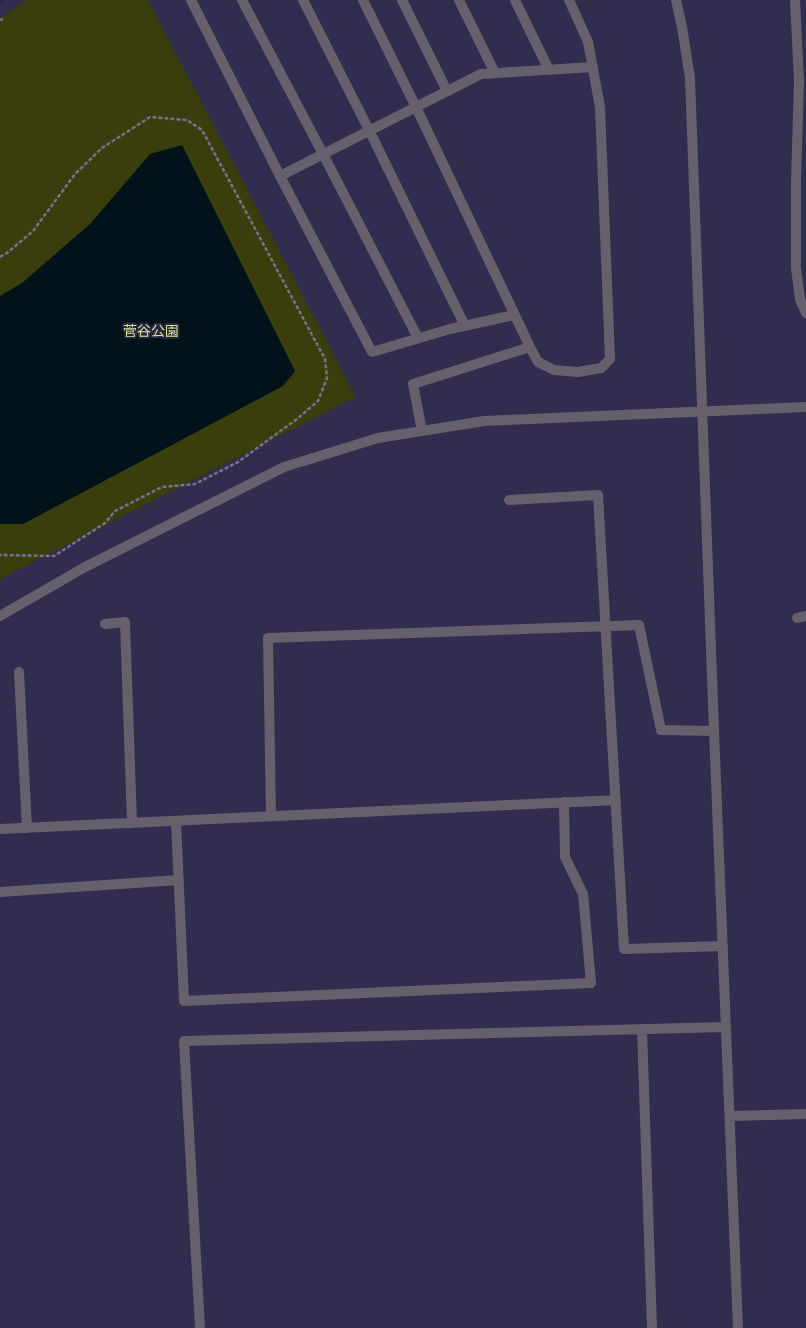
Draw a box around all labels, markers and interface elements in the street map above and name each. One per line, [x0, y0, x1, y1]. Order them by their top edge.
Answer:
park label: 菅谷公園 [123, 324, 179, 340]

